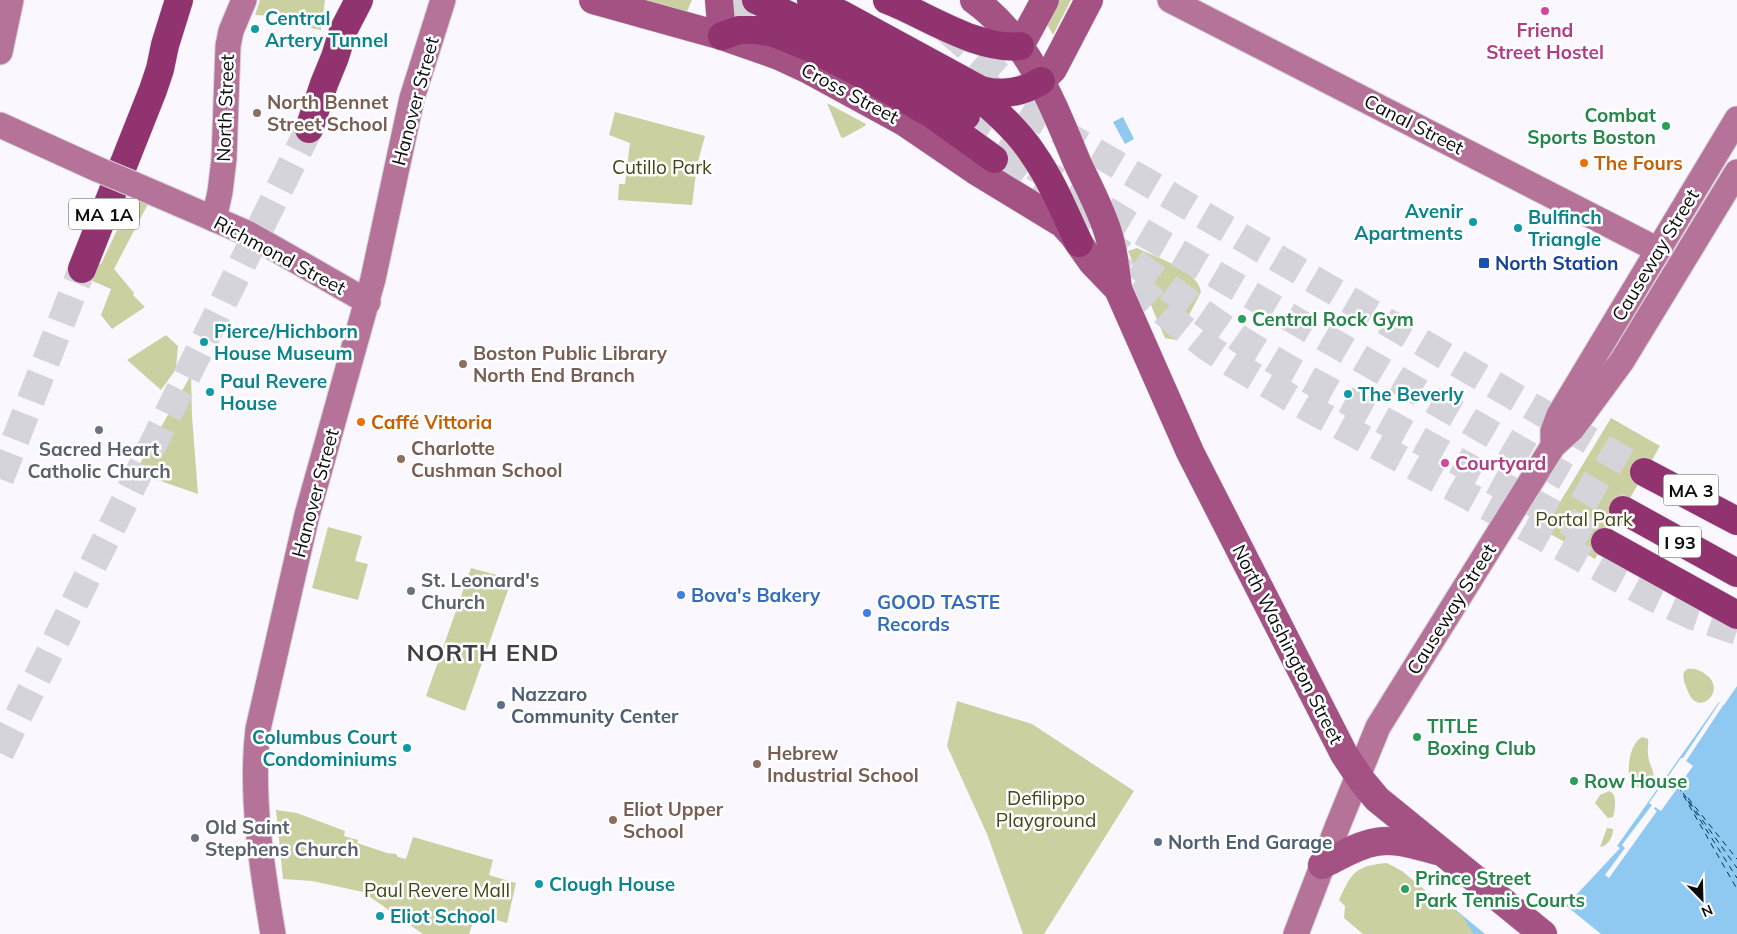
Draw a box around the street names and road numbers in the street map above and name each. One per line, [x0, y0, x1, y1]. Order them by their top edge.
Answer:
street label: Hanover Street [386, 34, 444, 168]
street label: North Street [211, 53, 239, 162]
street label: Cross Street [797, 57, 903, 129]
street label: Canal Street [1360, 89, 1468, 160]
street label: Causeway Street [1606, 184, 1704, 325]
road number: MA 1A [69, 198, 139, 230]
street label: Richmond Street [210, 210, 350, 300]
street label: Hanover Street [286, 426, 344, 560]
road number: MA 3 [1664, 474, 1718, 506]
road number: I 93 [1659, 526, 1701, 558]
street label: Causeway Street [1401, 539, 1501, 679]
street label: North Washington Street [1227, 540, 1349, 748]

